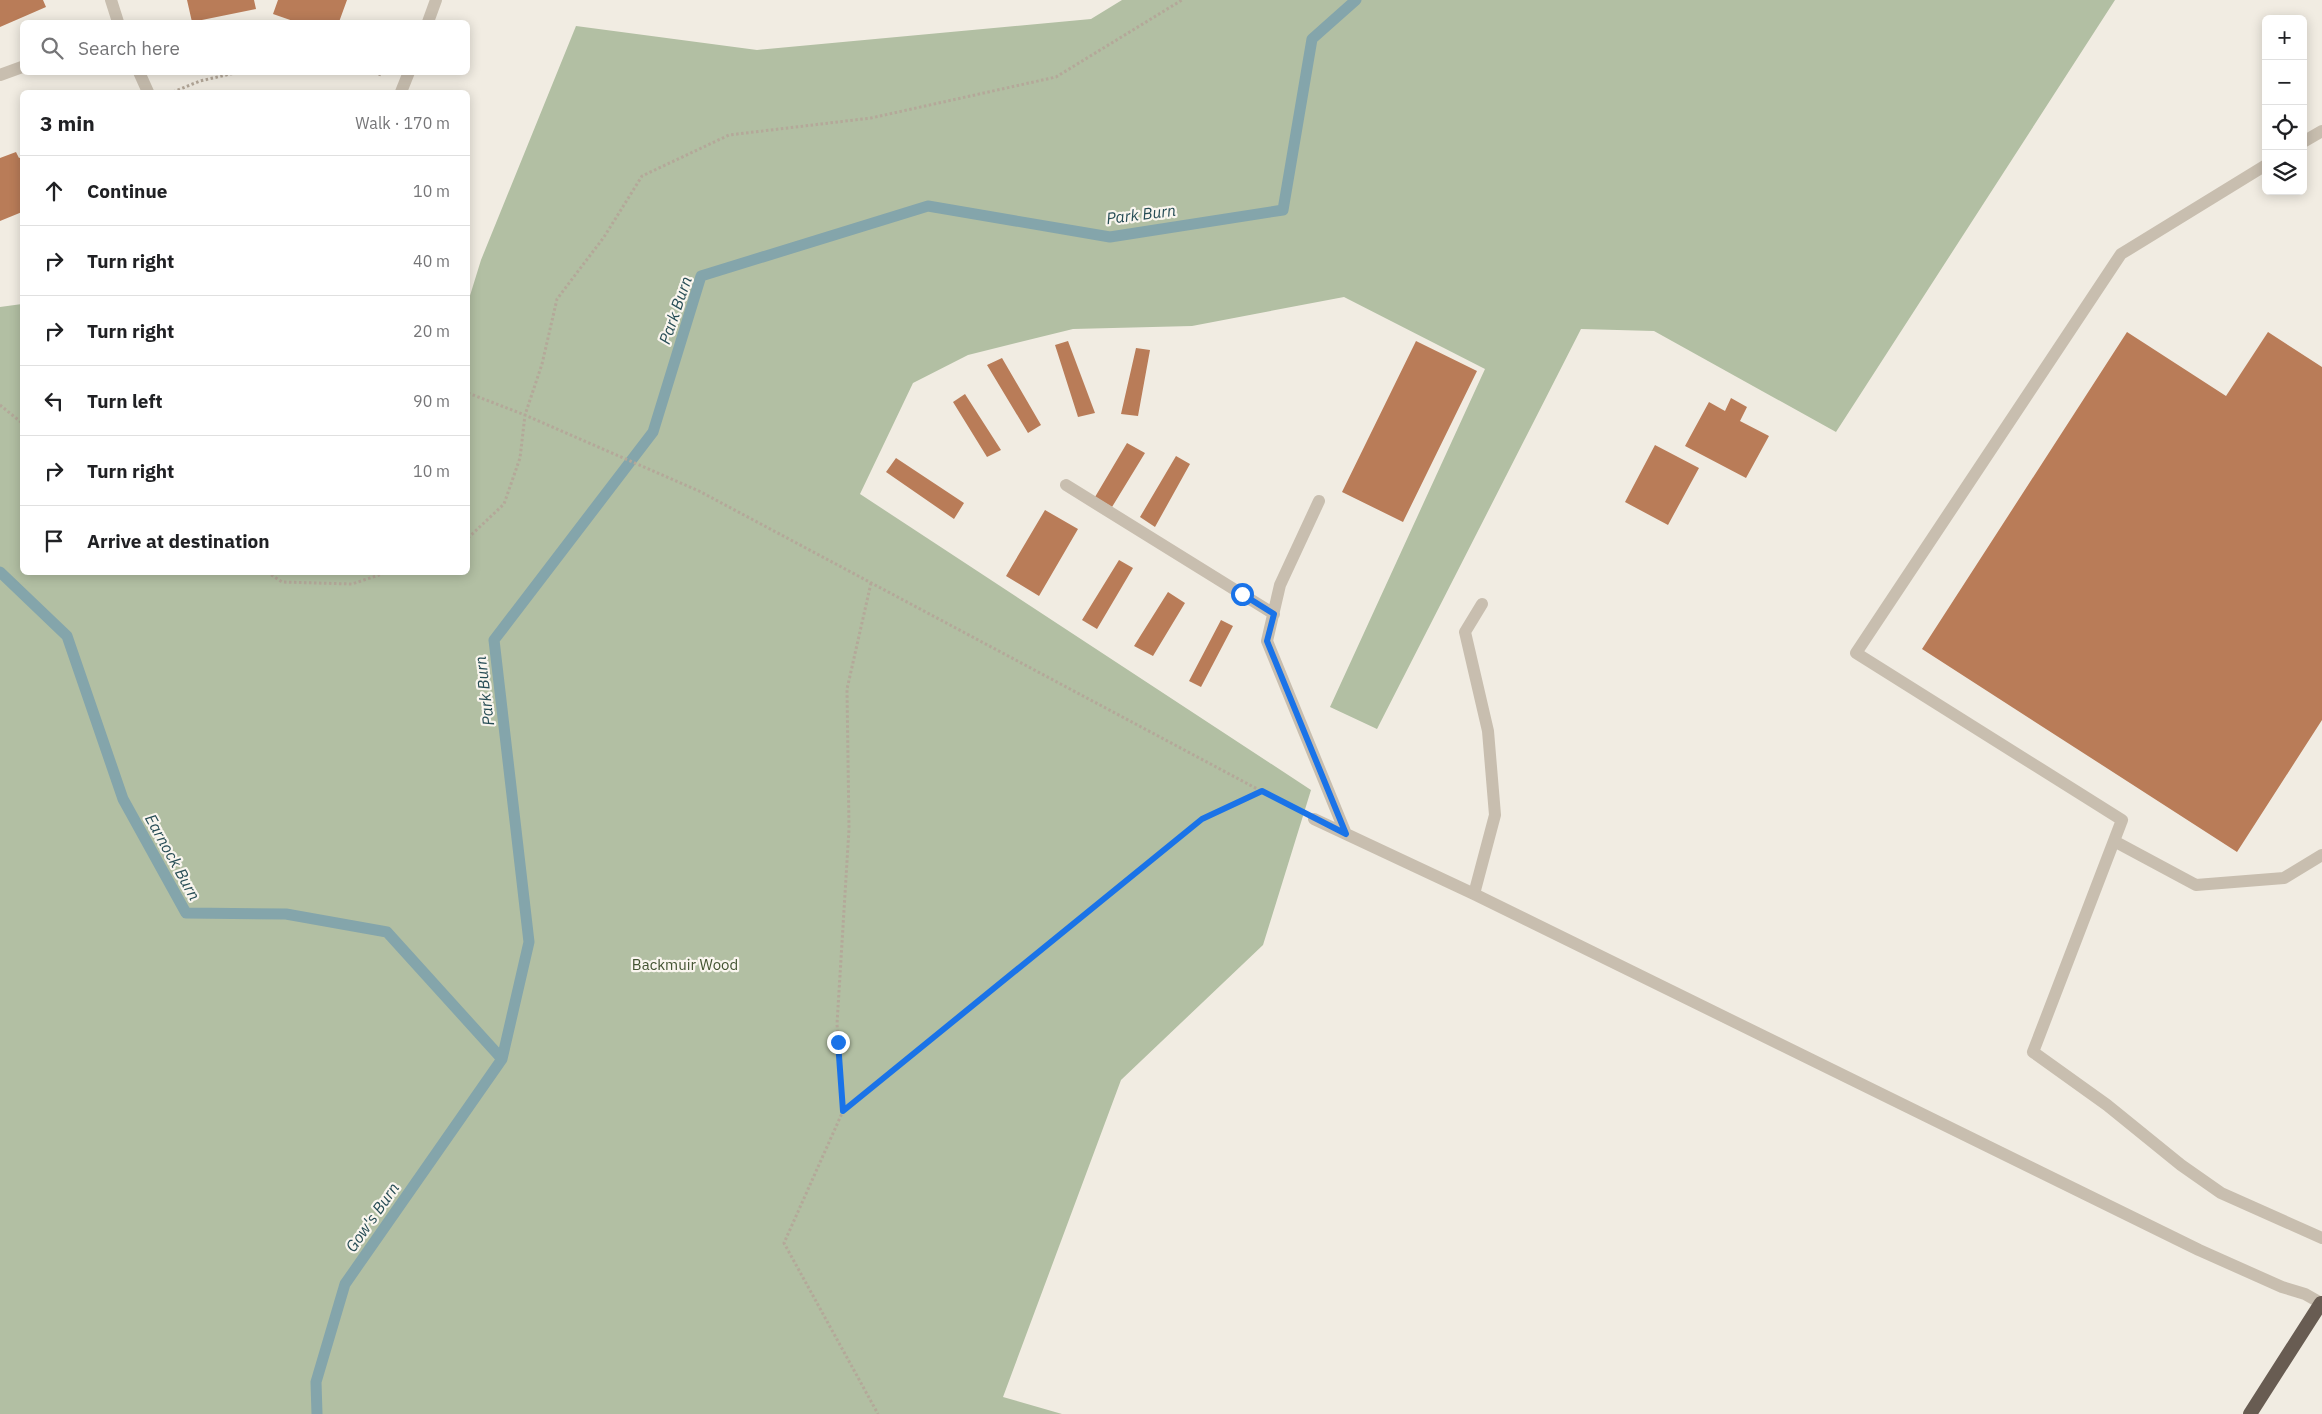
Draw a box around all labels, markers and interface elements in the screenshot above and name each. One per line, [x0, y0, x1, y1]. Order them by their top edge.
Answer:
map controls [2262, 15, 2307, 195]
button: + [2262, 15, 2307, 60]
search box [20, 20, 470, 75]
icon: search [38, 34, 66, 62]
text: Search here [78, 36, 180, 60]
button: − [2262, 60, 2307, 105]
button: locate [2262, 105, 2307, 150]
text: 3 min [40, 109, 95, 137]
text: Walk · 170 m [355, 113, 450, 133]
button: layers [2262, 150, 2307, 195]
icon: ahead [40, 177, 68, 205]
text: Continue [87, 179, 167, 203]
text: 10 m [413, 181, 450, 201]
water label: Park Burn [1105, 200, 1177, 228]
icon: right [40, 247, 68, 275]
text: Turn right [87, 249, 174, 273]
text: 40 m [413, 251, 450, 271]
water label: Park Burn [654, 274, 696, 346]
icon: right [40, 317, 68, 345]
text: Turn right [87, 319, 174, 343]
text: 20 m [413, 321, 450, 341]
icon: left [40, 387, 68, 415]
text: Turn left [87, 389, 163, 413]
text: 90 m [413, 391, 450, 411]
icon: right [40, 457, 68, 485]
text: Turn right [87, 459, 174, 483]
text: 10 m [413, 461, 450, 481]
icon: arrive [40, 527, 68, 555]
text: Arrive at destination [87, 529, 270, 553]
route start [1231, 583, 1254, 606]
water label: Park Burn [470, 655, 498, 727]
water label: Earnock Burn [141, 810, 205, 904]
park label: Backmuir Wood [632, 955, 738, 974]
route end [827, 1031, 850, 1054]
water label: Gow's Burn [341, 1178, 403, 1256]

